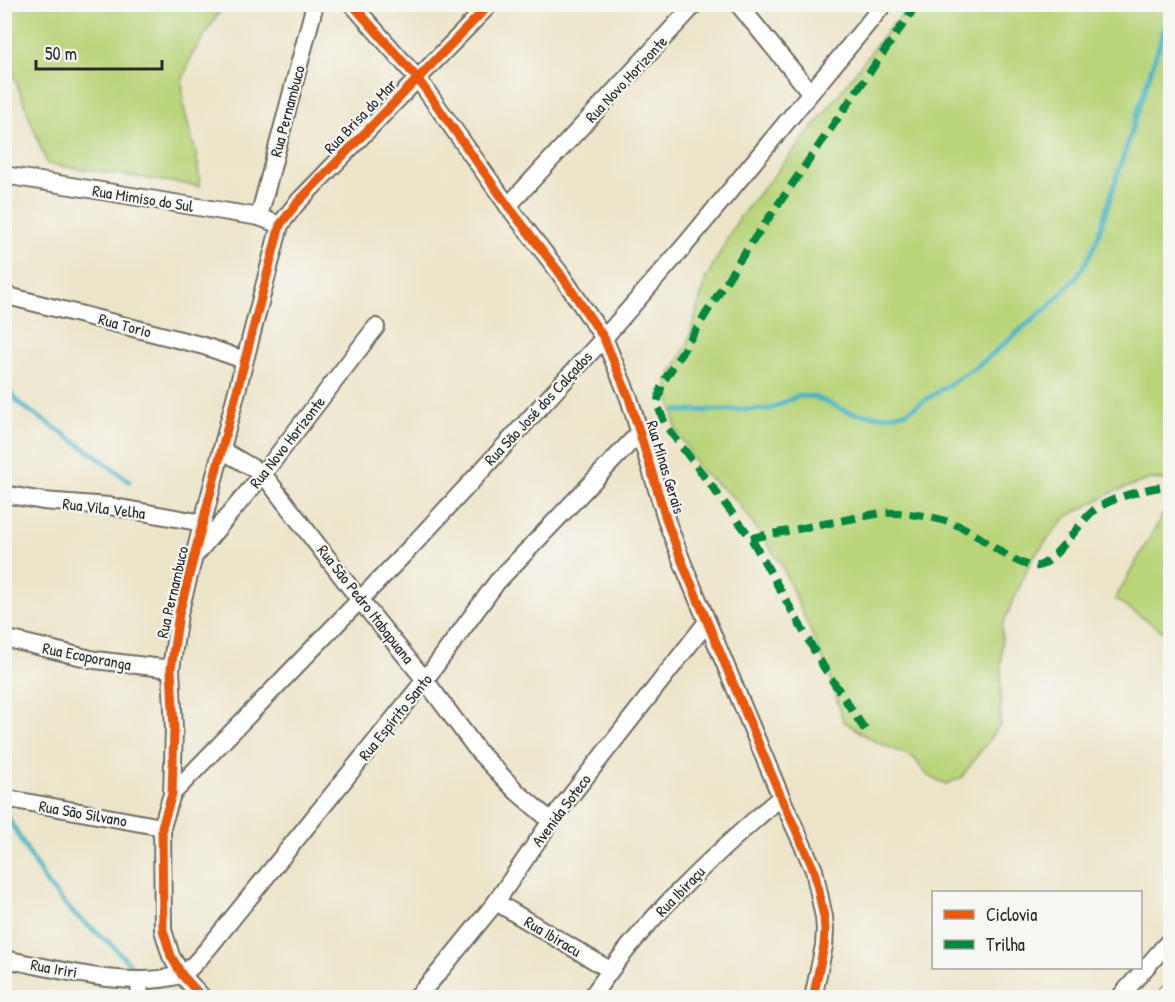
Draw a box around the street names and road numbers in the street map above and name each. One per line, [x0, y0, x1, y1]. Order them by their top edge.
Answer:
street label: Rua Novo Horizonte [580, 30, 672, 127]
street label: Rua Pernambuco [264, 62, 310, 159]
street label: Rua Brisa do Mar [319, 74, 401, 158]
street label: Rua Mimiso do Sul [91, 179, 196, 217]
street label: Rua Torio [96, 307, 154, 343]
street label: Rua São José dos Calçados [479, 346, 597, 470]
street label: Rua Novo Horizonte [244, 391, 330, 493]
street label: Rua Minas Gerais [641, 418, 691, 516]
street label: Rua Vila Velha [61, 492, 147, 524]
street label: Rua São Pedro Itabapuana [313, 540, 419, 668]
street label: Rua Pernambuco [151, 543, 193, 640]
street label: Rua Ecoporanga [41, 637, 133, 675]
street label: Rua Espírito Santo [353, 669, 437, 765]
street label: Avenida Soteco [526, 769, 596, 851]
street label: Rua São Silvano [37, 794, 129, 832]
street label: Rua Ibiraçu [650, 860, 710, 921]
street label: Rua Ibiracu [521, 910, 586, 962]
street label: Rua Iriri [29, 953, 79, 983]

